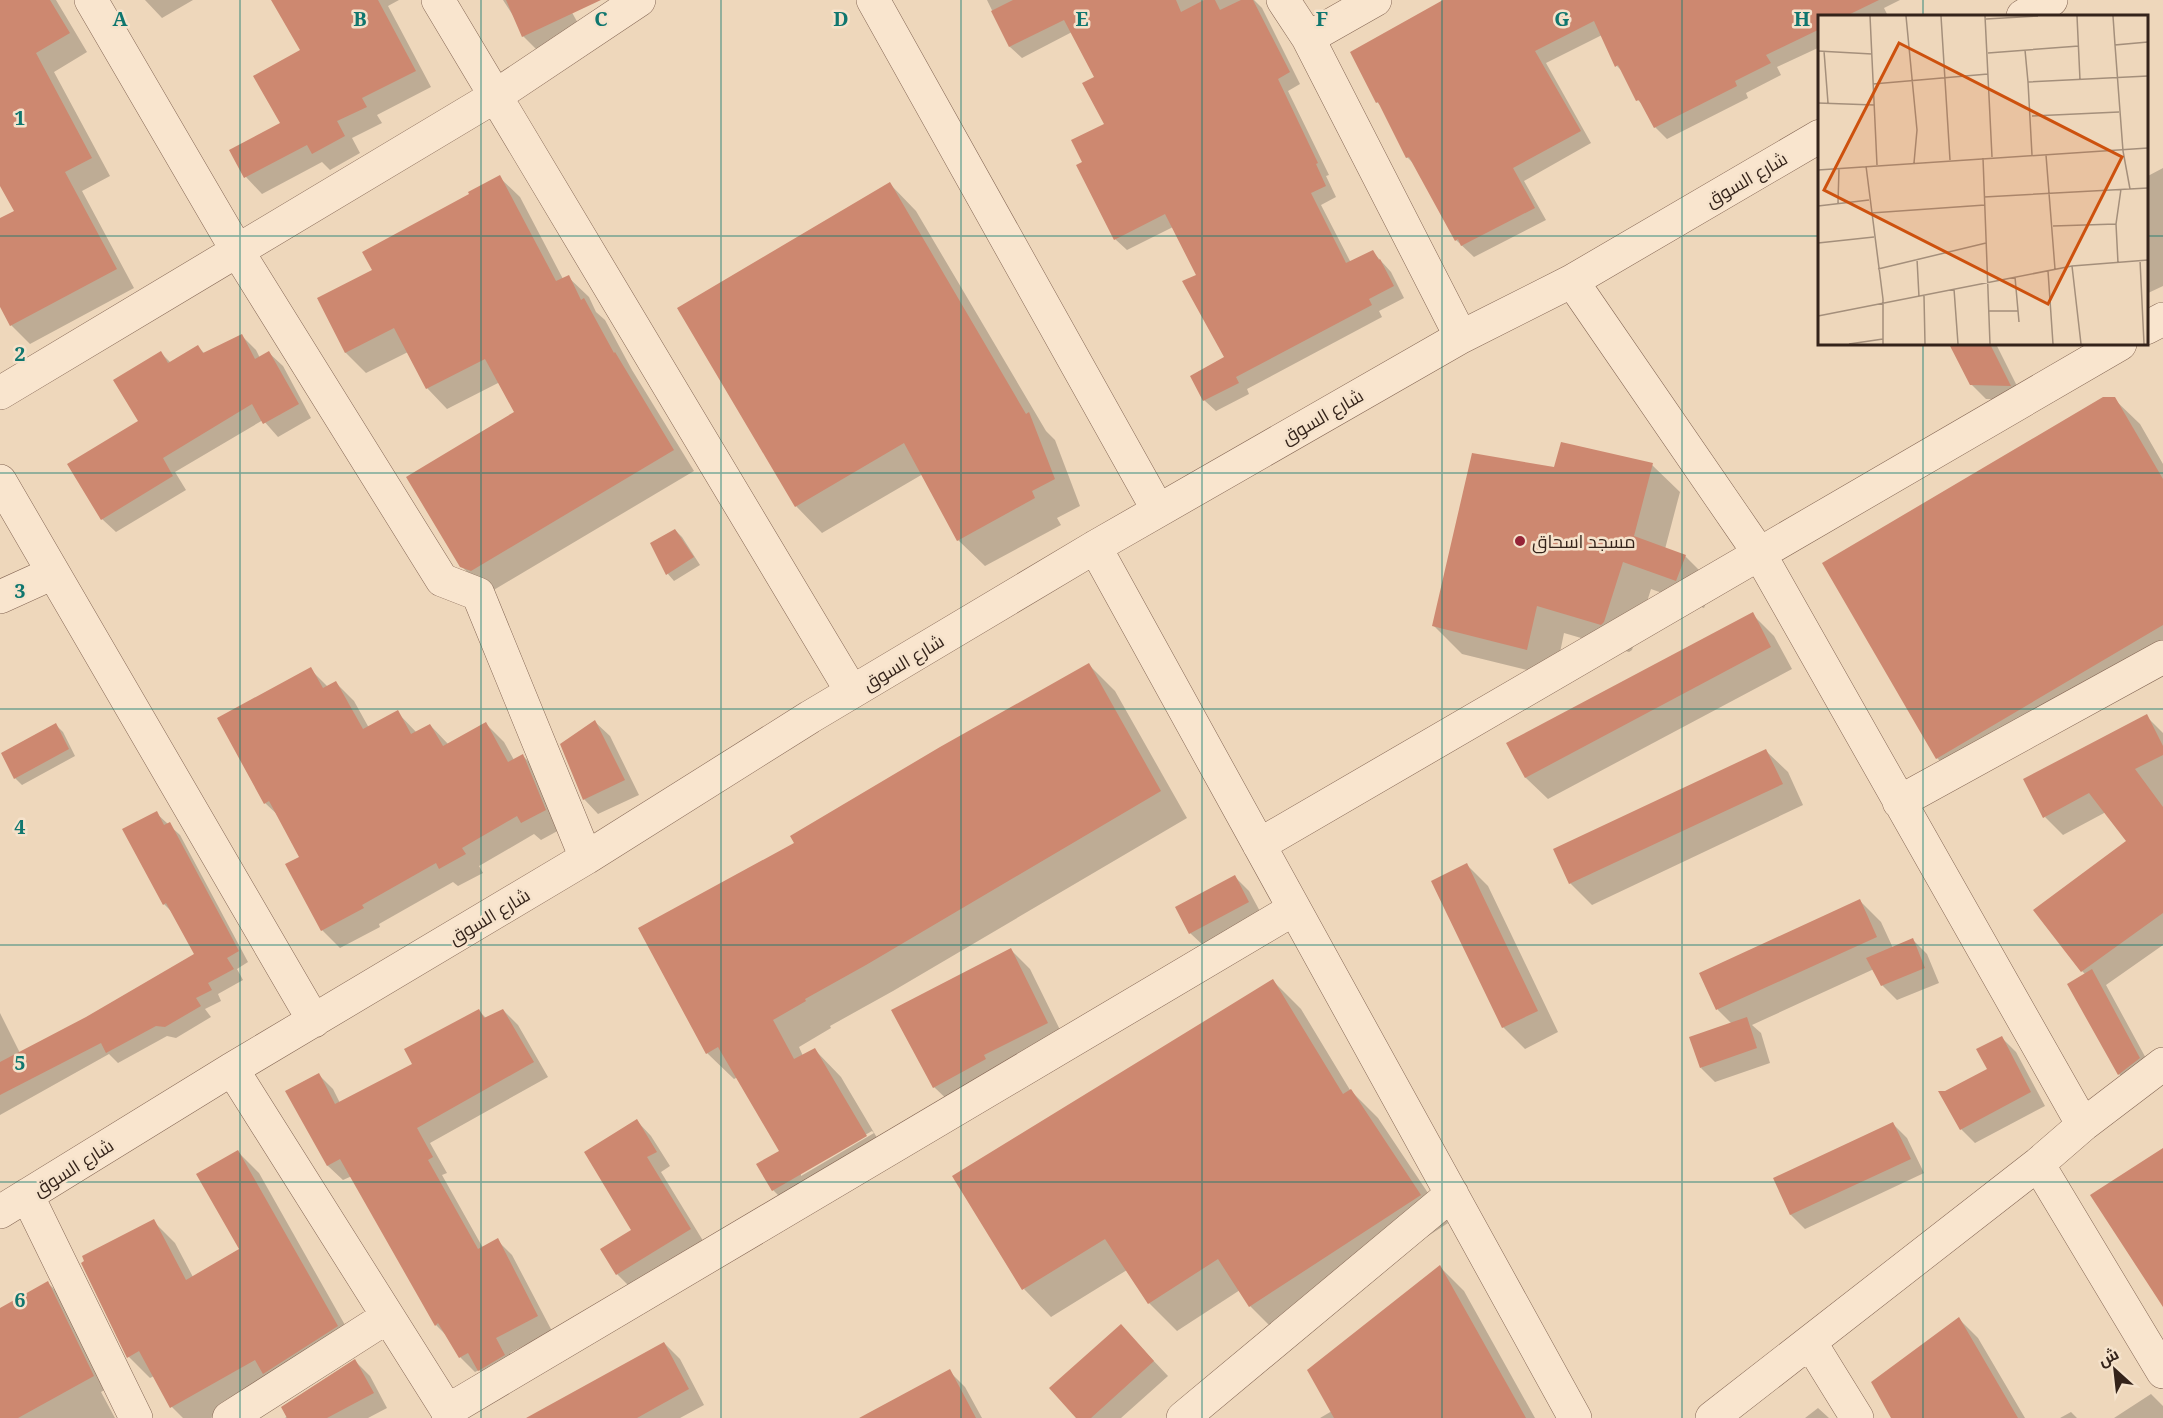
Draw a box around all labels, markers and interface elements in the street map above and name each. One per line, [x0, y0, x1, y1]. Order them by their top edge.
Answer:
text: A [112, 5, 128, 32]
text: B [353, 5, 367, 32]
text: C [594, 5, 608, 32]
text: D [833, 5, 849, 32]
text: E [1075, 5, 1089, 32]
text: F [1316, 5, 1328, 32]
text: G [1554, 5, 1570, 32]
text: H [1794, 5, 1810, 32]
inset map [1818, 15, 2148, 345]
text: 1 [14, 104, 26, 131]
street label: شارع السوق [1701, 146, 1792, 213]
text: 2 [14, 340, 26, 367]
street label: شارع السوق [1277, 383, 1368, 450]
place label: مسجد اسحاق [1532, 529, 1636, 554]
marker: مسجد اسحاق [1513, 534, 1527, 548]
text: 3 [14, 577, 26, 604]
street label: شارع السوق [858, 628, 949, 697]
text: 4 [14, 813, 26, 840]
street label: شارع السوق [444, 882, 535, 951]
text: 5 [14, 1049, 26, 1076]
street label: شارع السوق [28, 1133, 118, 1202]
text: 6 [14, 1286, 26, 1313]
north arrow [2085, 1340, 2145, 1400]
text: ش [2094, 1342, 2122, 1371]

